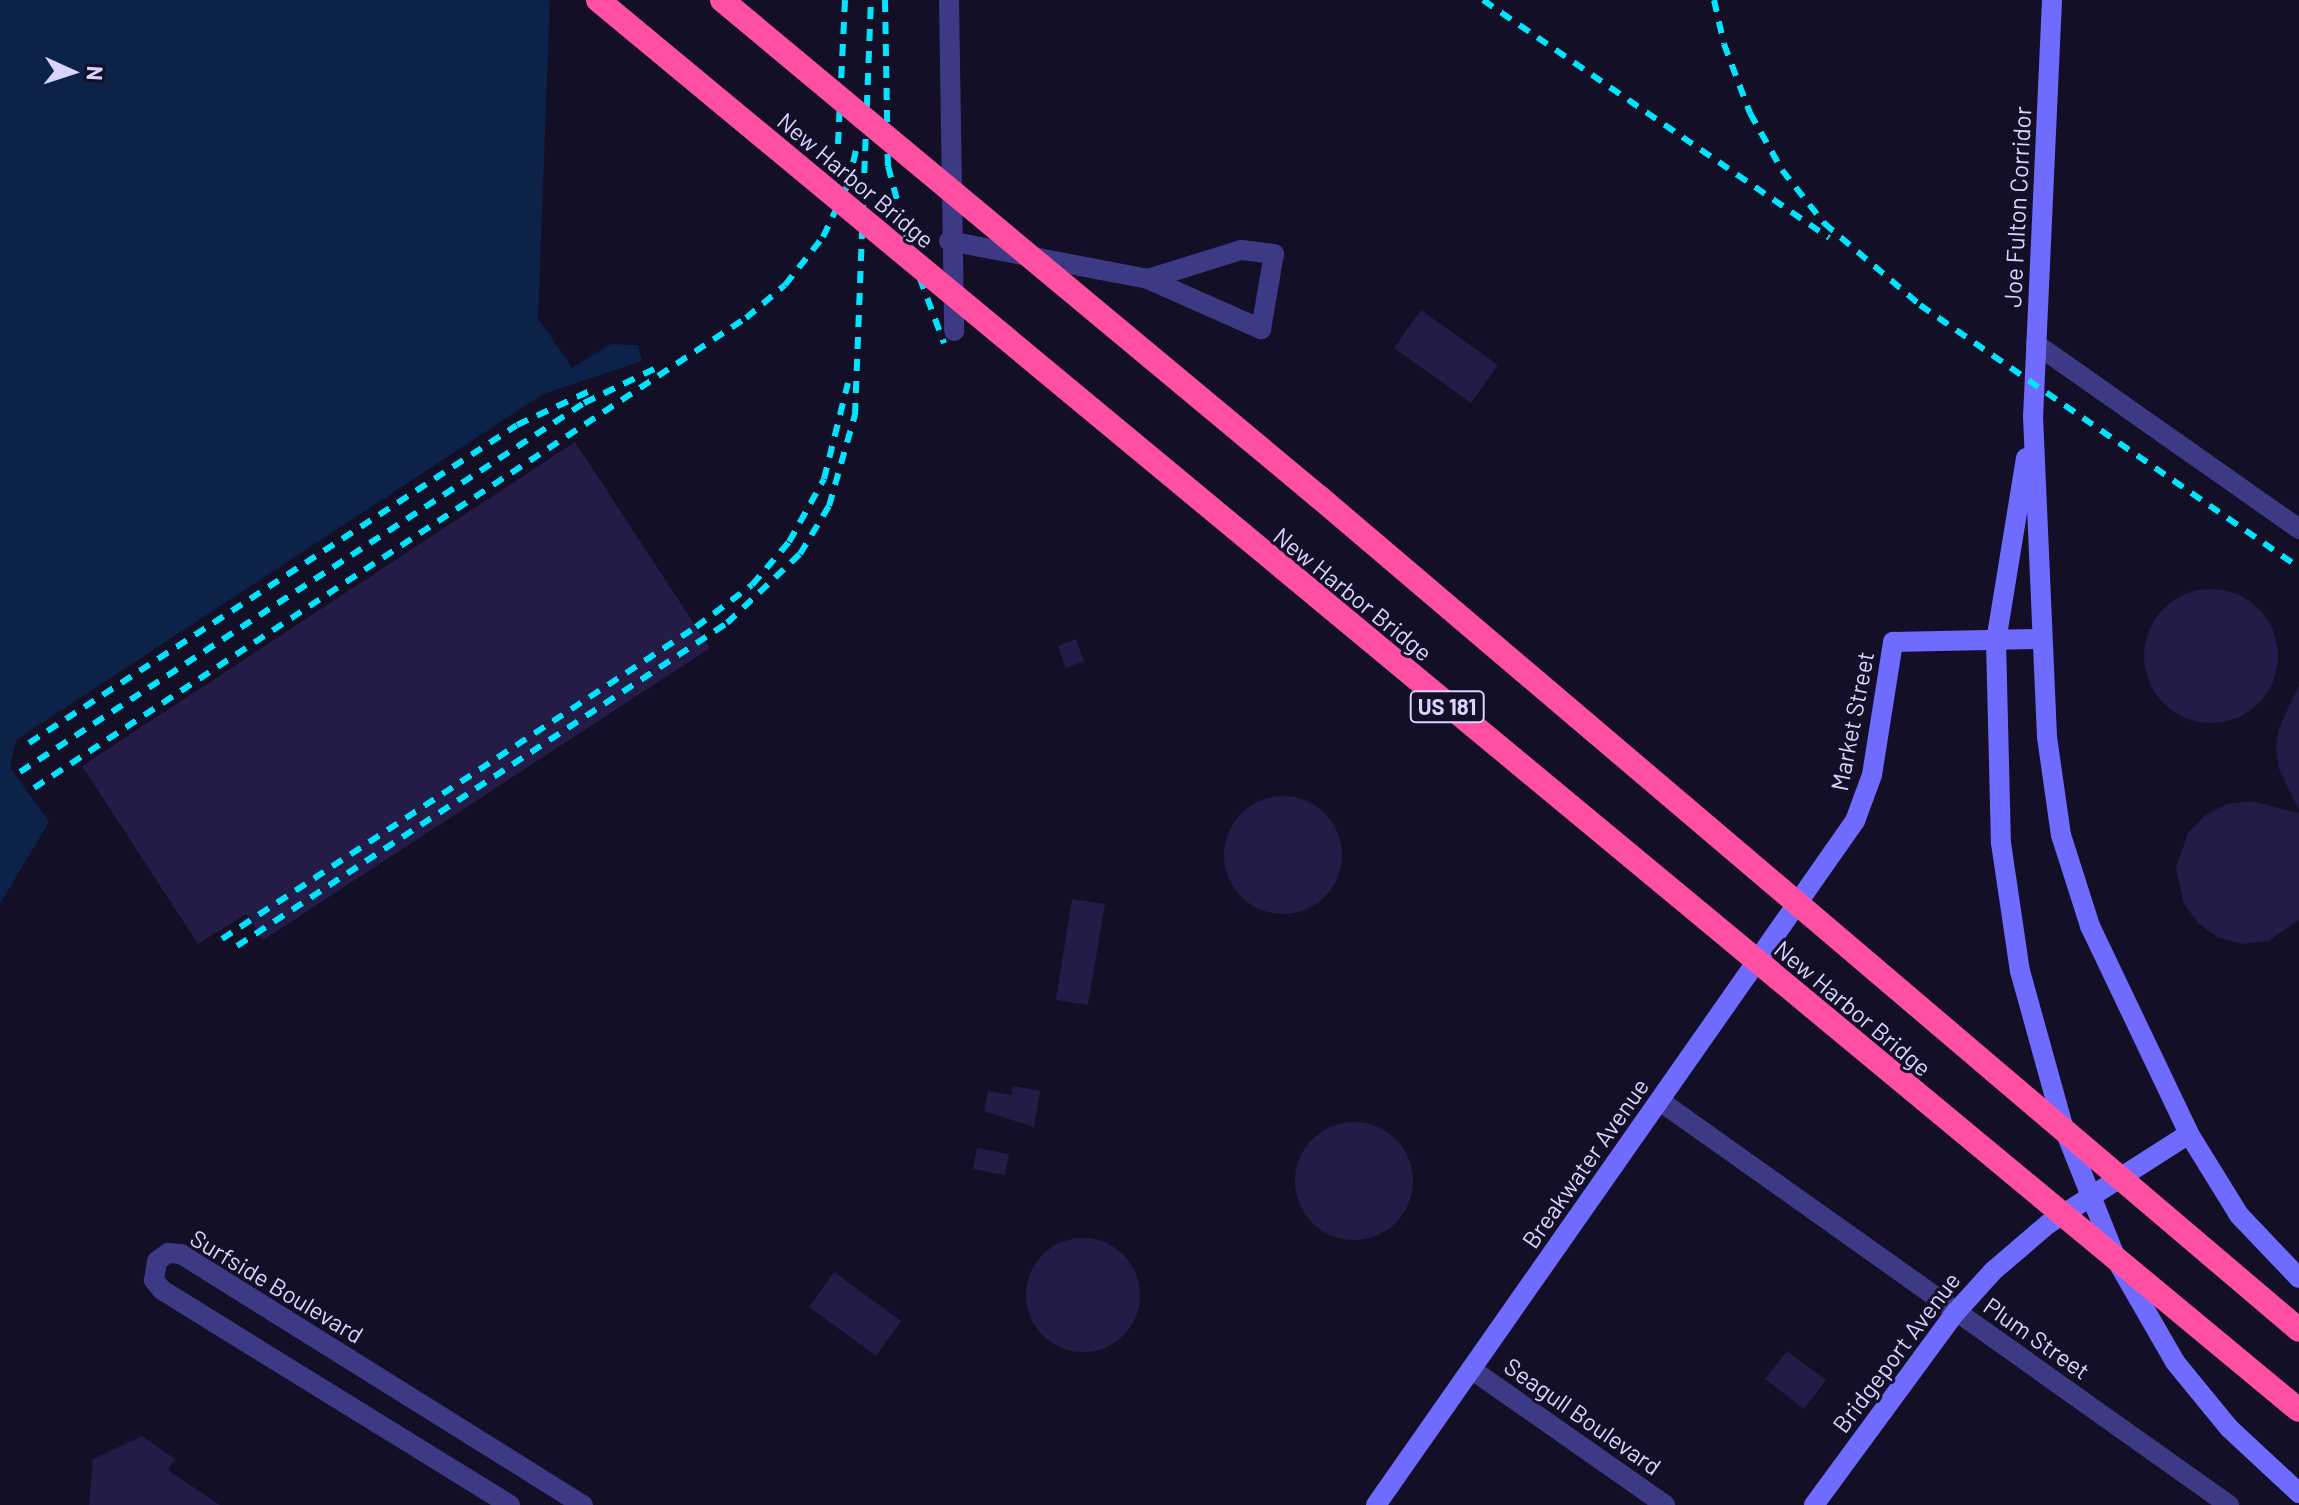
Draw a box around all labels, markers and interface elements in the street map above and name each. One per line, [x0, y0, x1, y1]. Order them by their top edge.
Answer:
north arrow [32, 32, 112, 112]
text: N [83, 65, 109, 81]
street label: New Harbor Bridge [772, 106, 940, 254]
street label: Joe Fulton Corridor [1997, 106, 2037, 308]
street label: New Harbor Bridge [1268, 521, 1438, 667]
street label: Market Street [1824, 649, 1880, 793]
road number: US 181 [1409, 689, 1485, 725]
street label: New Harbor Bridge [1769, 934, 1937, 1082]
street label: Breakwater Avenue [1516, 1072, 1654, 1254]
street label: Surfside Boulevard [185, 1223, 369, 1349]
street label: Bridgeport Avenue [1826, 1266, 1966, 1438]
street label: Plum Street [1978, 1291, 2096, 1385]
street label: Seagull Boulevard [1499, 1351, 1667, 1481]

